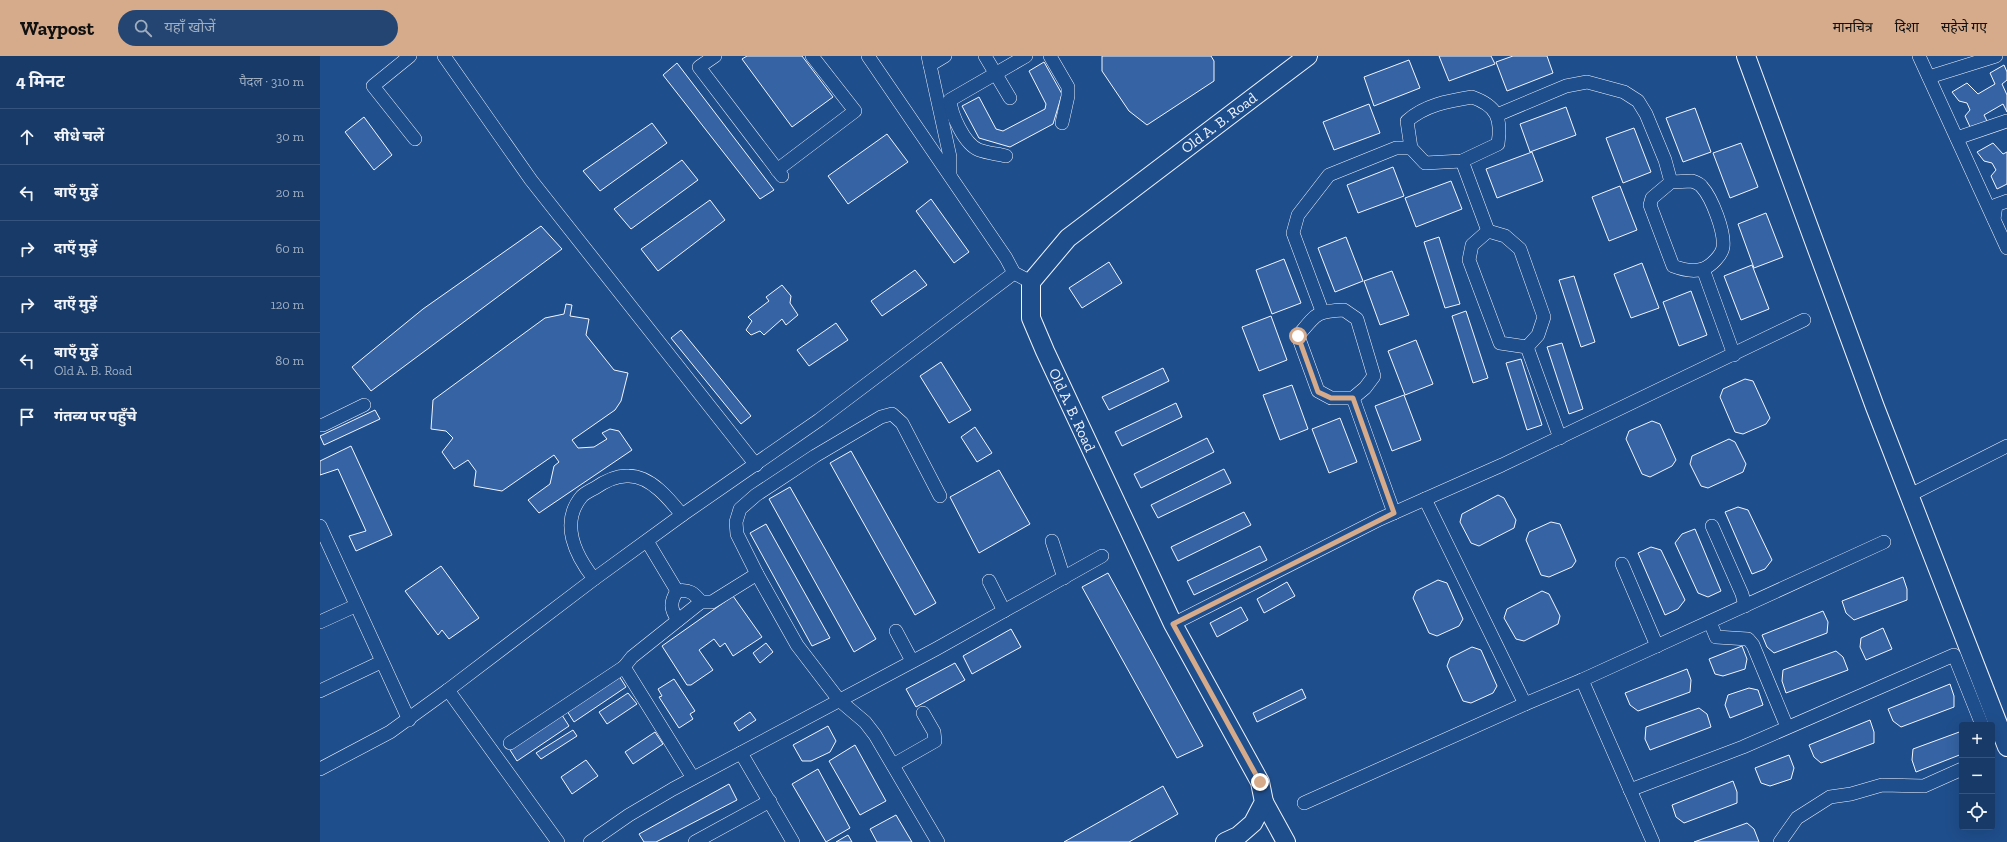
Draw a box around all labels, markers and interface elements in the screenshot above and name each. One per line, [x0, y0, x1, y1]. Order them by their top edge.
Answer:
search box [118, 10, 398, 46]
text: Waypost [20, 17, 94, 40]
icon: search [132, 17, 154, 39]
text: यहाँ खोजें [164, 18, 215, 36]
text: मानचित्र [1833, 19, 1873, 36]
text: दिशा [1895, 19, 1919, 36]
text: सहेजे गए [1941, 19, 1987, 36]
text: 4 मिनट [16, 71, 65, 91]
text: पैदल · 310 m [239, 74, 304, 89]
street label: Old A. B. Road [1178, 88, 1261, 157]
icon: ahead [16, 126, 38, 148]
text: सीधे चलें [54, 127, 104, 145]
text: 30 m [276, 129, 304, 144]
icon: left [16, 182, 38, 204]
text: बाएँ मुड़ें [54, 183, 98, 201]
text: 20 m [276, 185, 304, 200]
icon: right [16, 238, 38, 260]
text: दाएँ मुड़ें [54, 239, 97, 257]
text: 60 m [275, 241, 304, 256]
icon: right [16, 294, 38, 316]
text: दाएँ मुड़ें [54, 295, 97, 313]
text: 120 m [271, 297, 304, 312]
route start [1289, 327, 1307, 345]
text: बाएँ मुड़ें [54, 343, 98, 361]
icon: left [16, 350, 38, 372]
text: 80 m [275, 353, 304, 368]
text: Old A. B. Road [54, 363, 132, 378]
street label: Old A. B. Road [1045, 365, 1100, 455]
icon: arrive [16, 406, 38, 428]
text: गंतव्य पर पहुँचे [54, 407, 137, 425]
map controls [1959, 722, 1995, 830]
button: + [1959, 722, 1995, 758]
button: − [1959, 758, 1995, 794]
route end [1251, 773, 1269, 791]
button: locate [1959, 794, 1995, 830]

